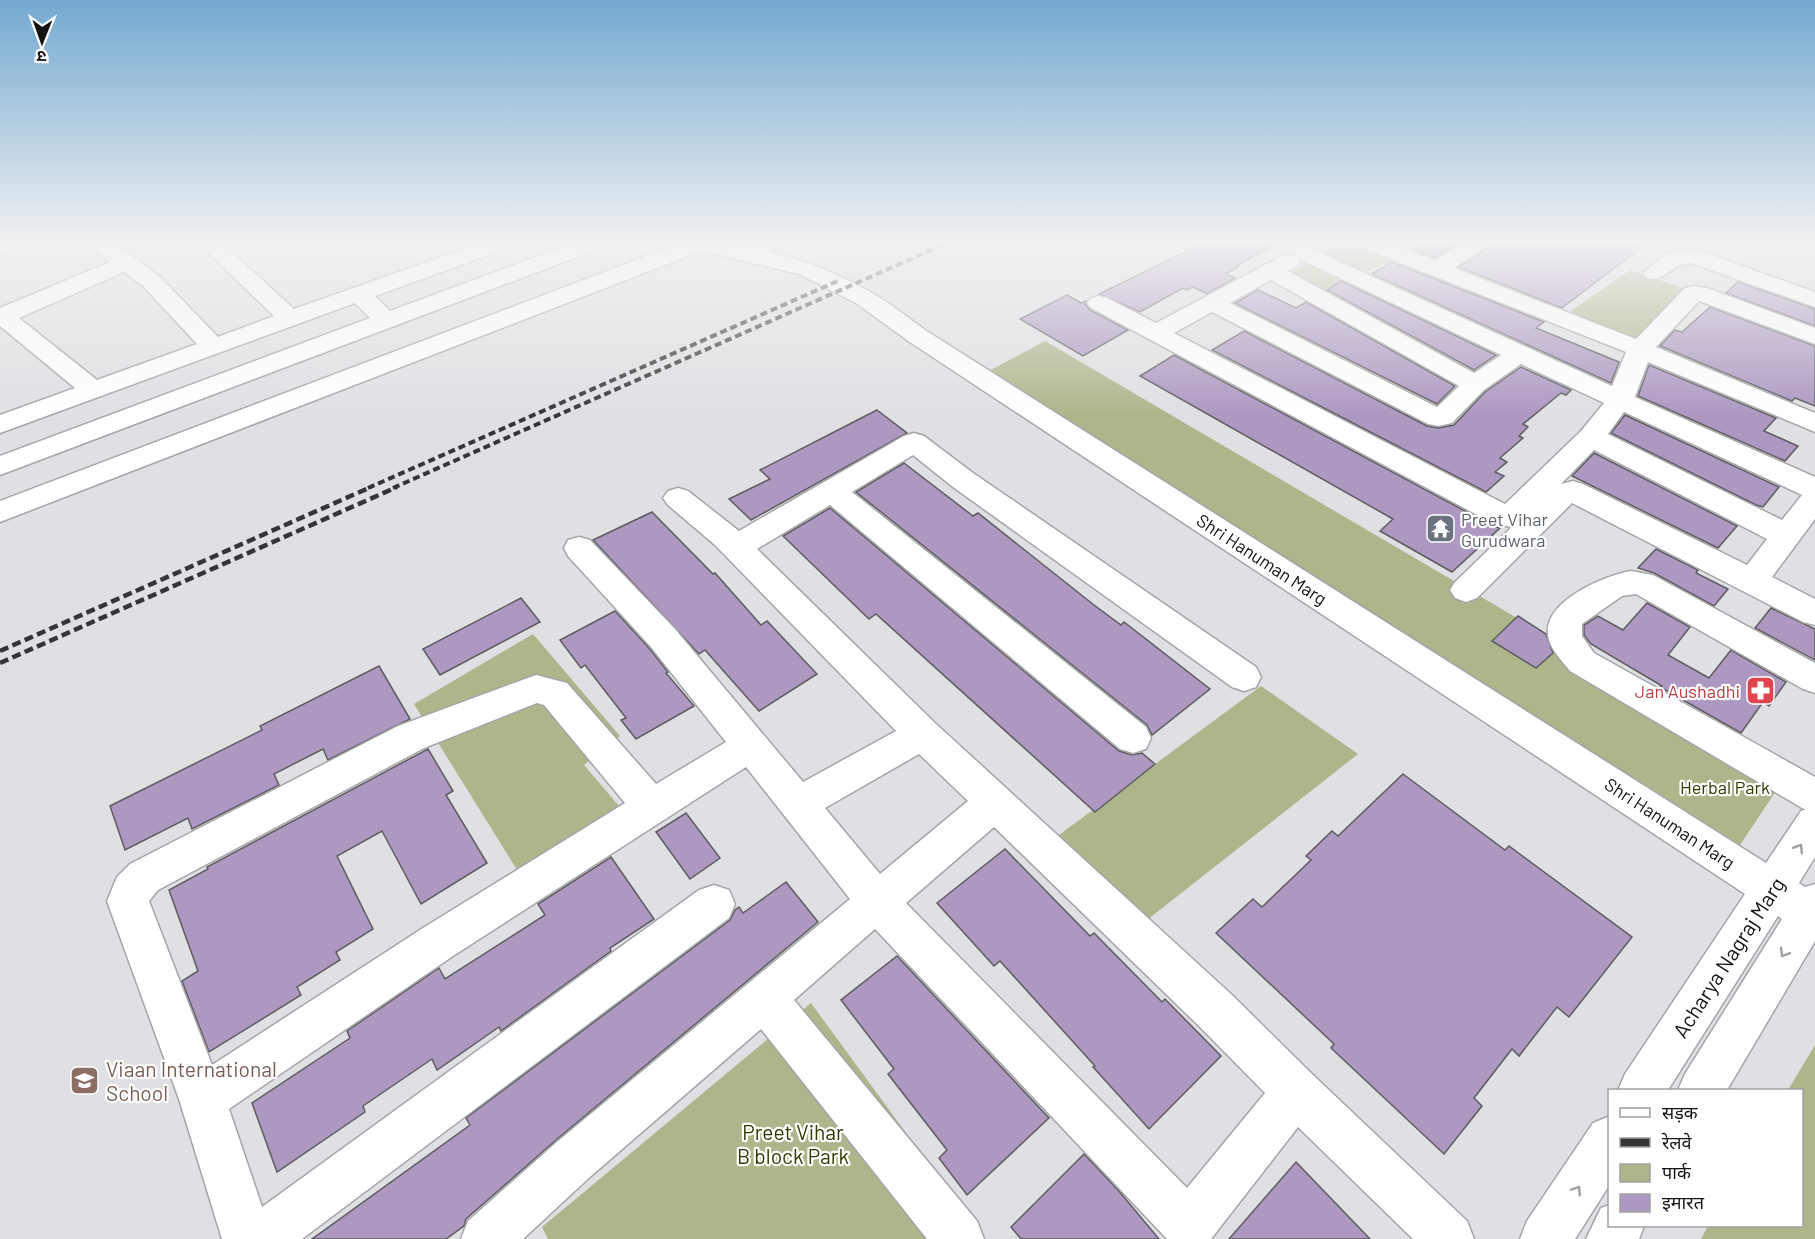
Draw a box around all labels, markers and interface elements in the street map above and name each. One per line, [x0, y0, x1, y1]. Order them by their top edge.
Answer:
north arrow [12, 12, 72, 72]
text: उ [36, 48, 47, 67]
place label: Preet Vihar Gurudwara [1461, 508, 1548, 551]
street label: Shri Hanuman Marg [1193, 509, 1331, 609]
temple icon: Preet Vihar Gurudwara [1424, 513, 1456, 545]
pharmacy icon: Jan Aushadhi [1745, 675, 1777, 707]
place label: Jan Aushadhi [1635, 680, 1740, 702]
street label: Shri Hanuman Marg [1601, 773, 1739, 873]
park label: Herbal Park [1680, 776, 1770, 798]
one-way arrow [1792, 844, 1804, 854]
street label: Acharya Nagraj Marg [1667, 872, 1789, 1042]
one-way arrow [1780, 947, 1792, 957]
place label: Viaan International School [106, 1056, 277, 1105]
school or university icon: Viaan International School [69, 1064, 101, 1096]
legend [1608, 1089, 1803, 1227]
text: सड़क [1662, 1101, 1699, 1123]
park label: Preet Vihar B block Park [737, 1119, 849, 1168]
text: रेलवे [1661, 1131, 1693, 1153]
text: पार्क [1662, 1161, 1692, 1183]
one-way arrow [1570, 1186, 1581, 1197]
text: इमारत [1662, 1191, 1705, 1213]

